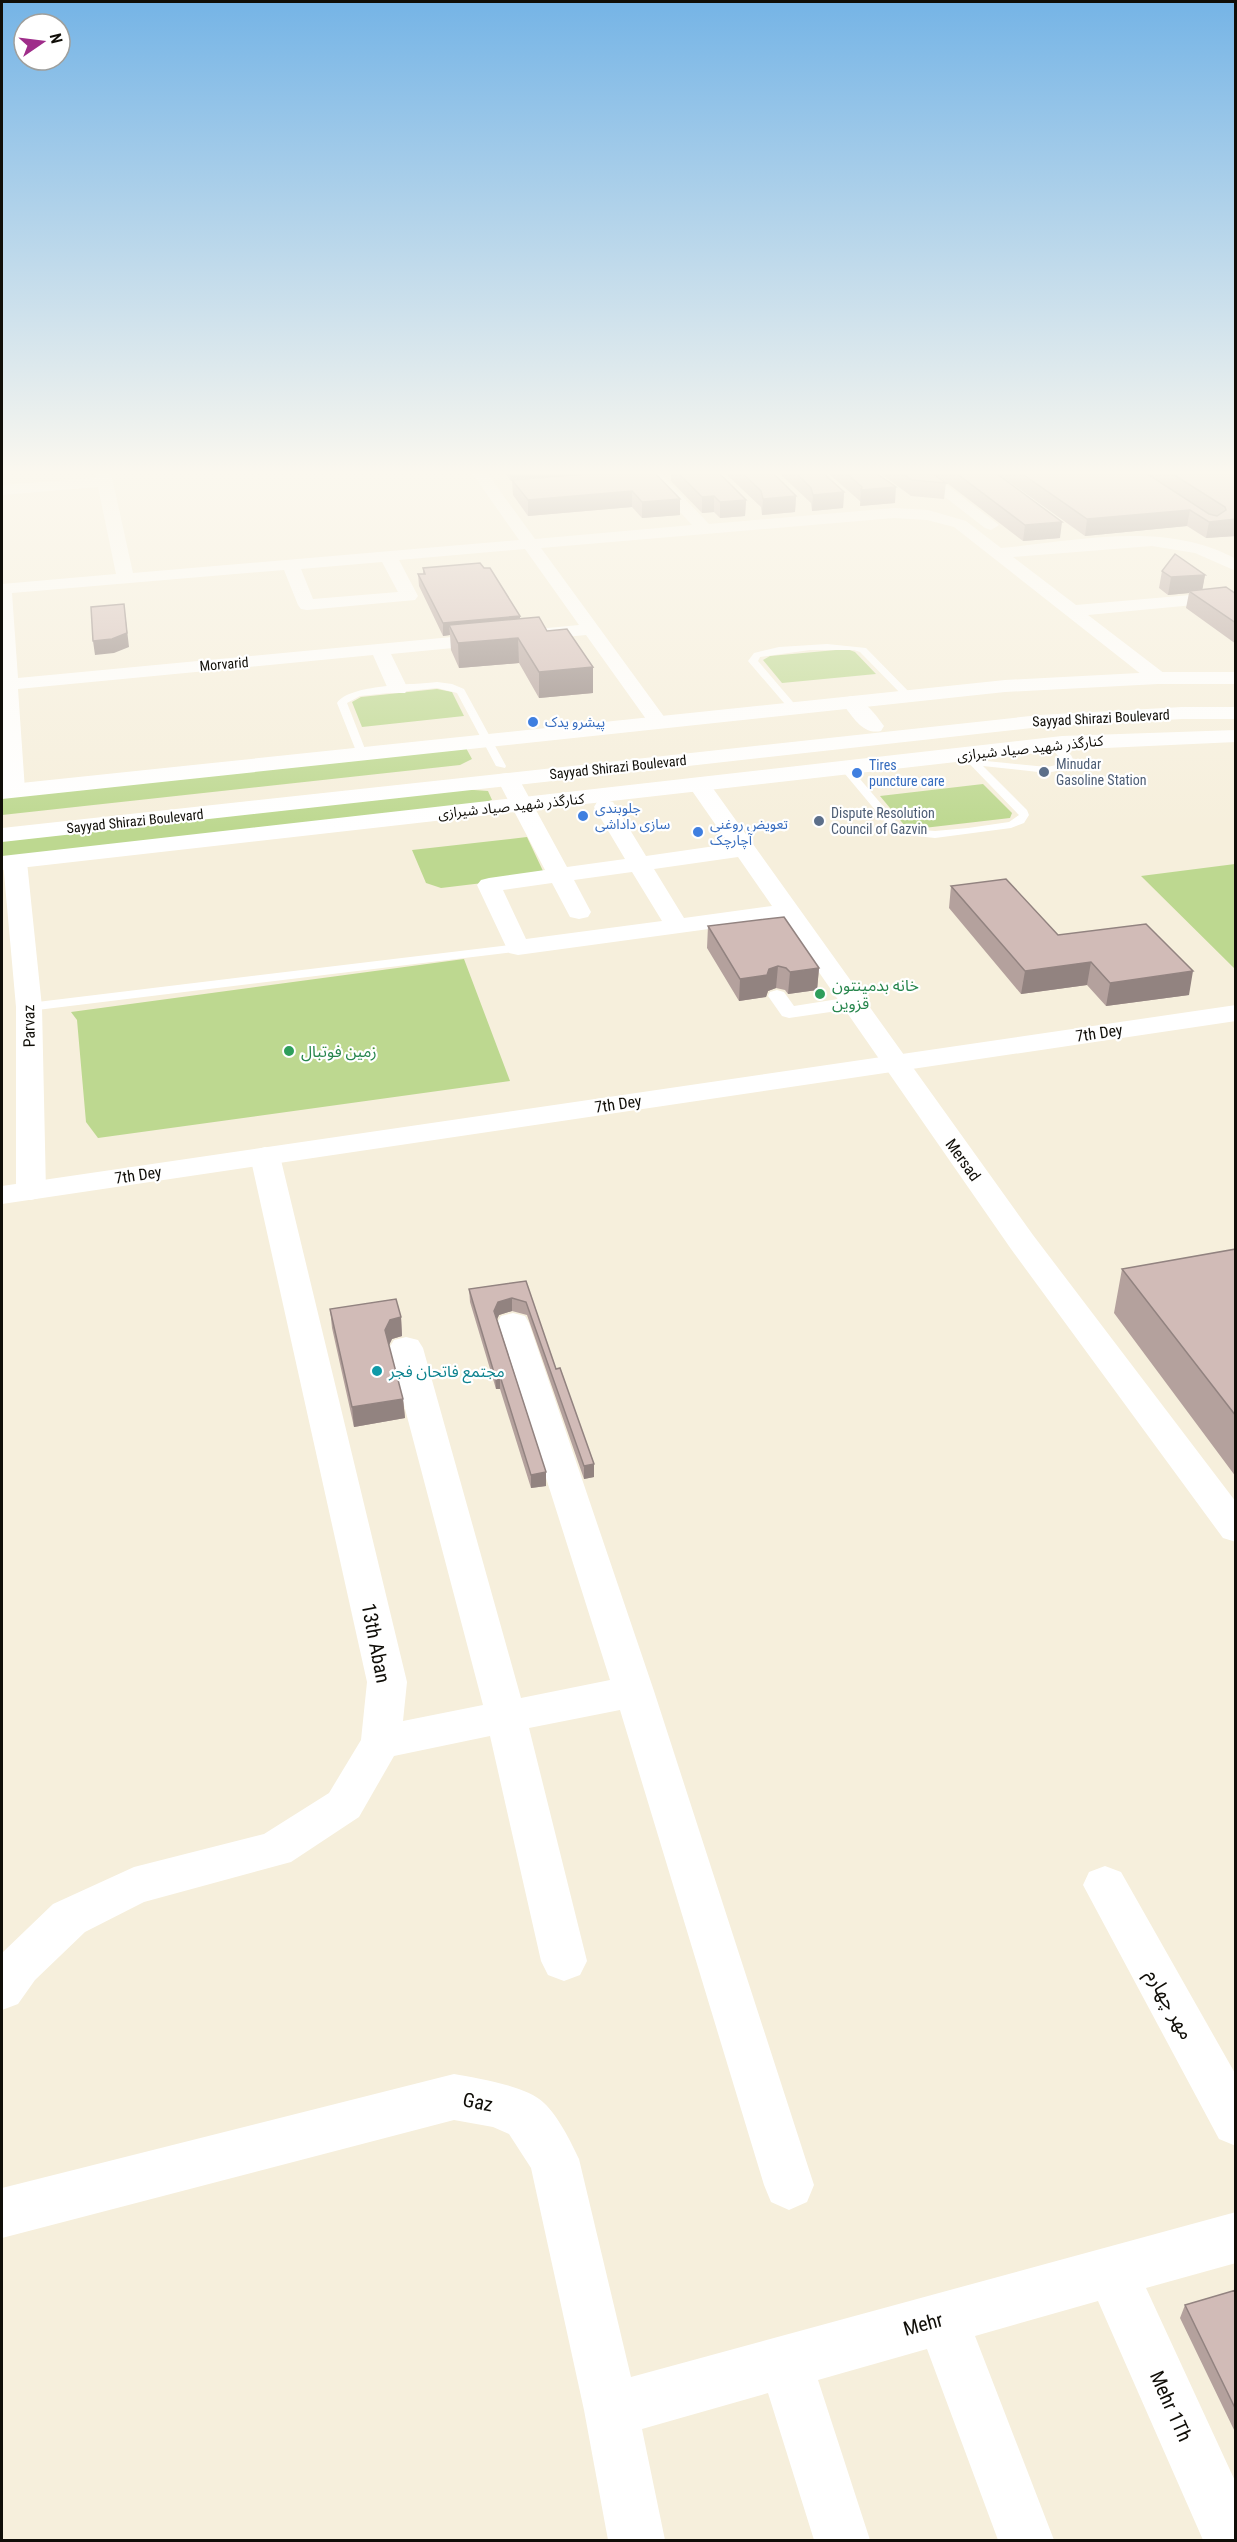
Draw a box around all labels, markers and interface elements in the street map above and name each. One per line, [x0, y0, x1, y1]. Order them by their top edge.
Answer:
north arrow [12, 12, 72, 72]
text: N [46, 31, 66, 46]
street label: Morvarid [199, 654, 249, 674]
street label: Sayyad Shirazi Boulevard [1032, 706, 1170, 730]
place label: پیشرو یدک [545, 714, 605, 732]
marker: پیشرو یدک [526, 715, 540, 729]
street label: کنارگذر شهید صیاد شیرازی [956, 732, 1104, 765]
street label: Sayyad Shirazi Boulevard [549, 752, 687, 782]
place label: Minudar Gasoline Station [1056, 756, 1147, 788]
place label: Tires puncture care [869, 757, 945, 789]
marker: Minudar Gasoline Station [1037, 765, 1051, 779]
marker: Tires puncture care [850, 766, 864, 780]
street label: کنارگذر شهید صیاد شیرازی [437, 790, 585, 823]
place label: جلوبندی سازی داداشی [595, 800, 670, 833]
place label: Dispute Resolution Council of Gazvin [831, 805, 935, 837]
street label: Sayyad Shirazi Boulevard [66, 806, 204, 836]
marker: جلوبندی سازی داداشی [576, 809, 590, 823]
marker: Dispute Resolution Council of Gazvin [812, 814, 826, 828]
place label: تعویض روغنی آچارچک [710, 816, 788, 850]
marker: تعویض روغنی آچارچک [691, 825, 705, 839]
place label: خانه بدمینتون قزوین [832, 976, 919, 1013]
marker: خانه بدمینتون قزوین [813, 987, 827, 1001]
street label: Parvaz [19, 1004, 39, 1048]
street label: 7th Dey [1074, 1020, 1124, 1046]
place label: زمین فوتبال [301, 1042, 377, 1062]
marker: زمین فوتبال [282, 1044, 296, 1058]
street label: 7th Dey [593, 1091, 643, 1117]
street label: Mersad [941, 1135, 985, 1185]
street label: 7th Dey [113, 1162, 163, 1188]
place label: مجتمع فاتحان فجر [388, 1362, 505, 1384]
marker: مجتمع فاتحان فجر [370, 1364, 384, 1378]
street label: 13th Aban [357, 1601, 395, 1685]
street label: مهر چهارم [1138, 1964, 1199, 2045]
street label: Gaz [461, 2087, 495, 2117]
street label: Mehr [900, 2307, 946, 2341]
street label: Mehr 1Th [1145, 2367, 1197, 2445]

